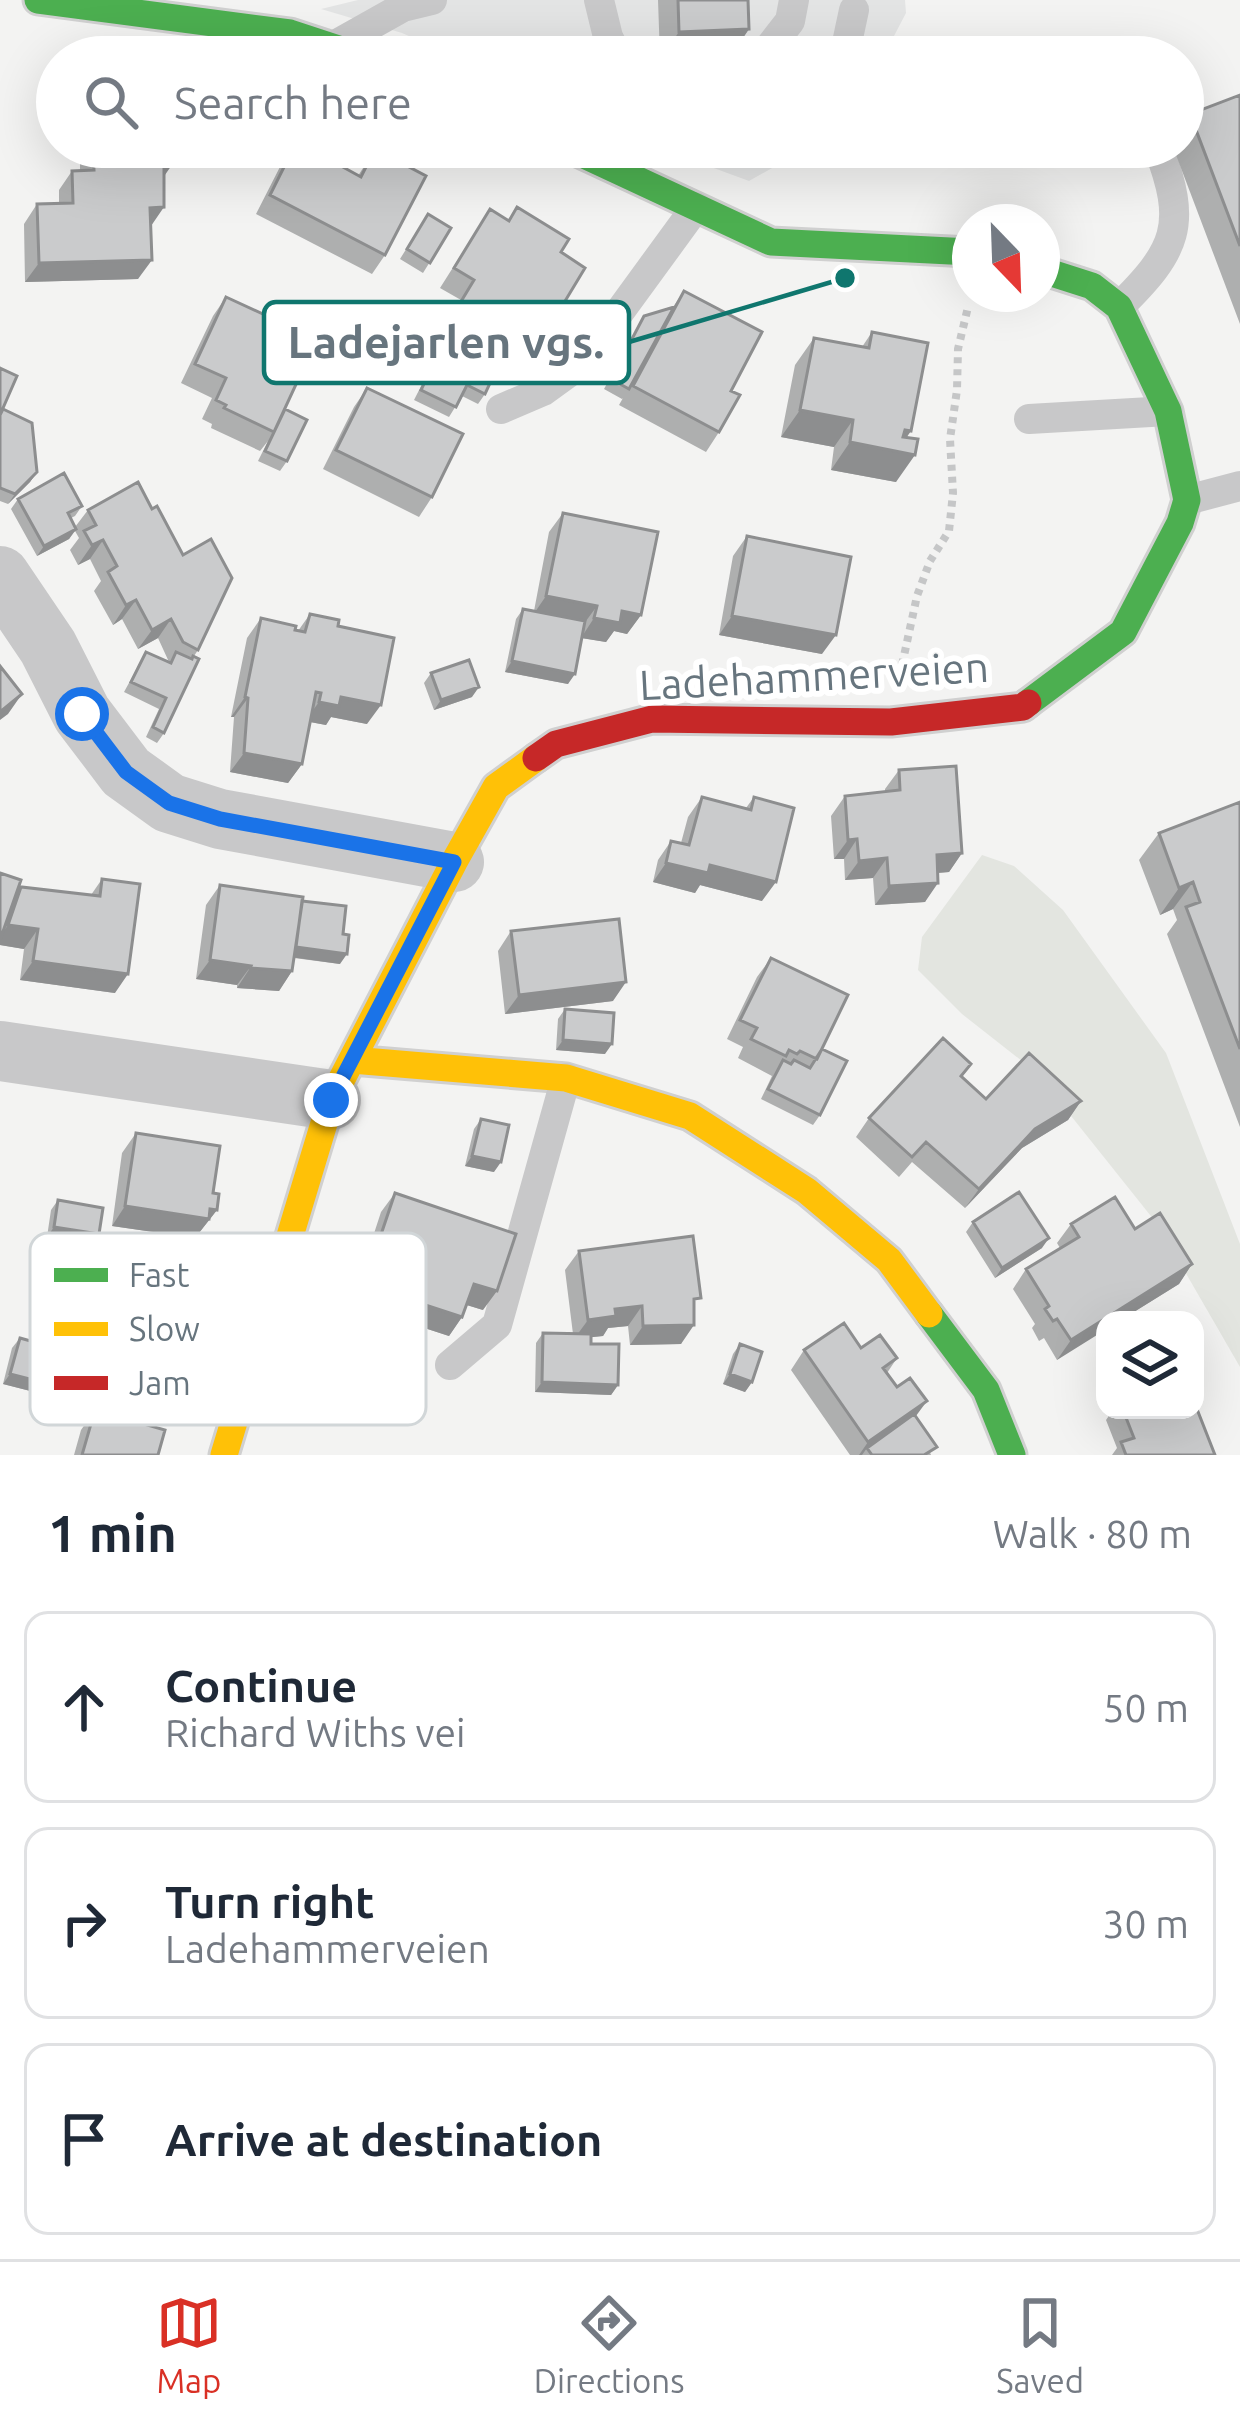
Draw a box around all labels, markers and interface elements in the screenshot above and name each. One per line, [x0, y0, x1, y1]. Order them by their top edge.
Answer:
search box [36, 36, 1204, 168]
icon: search [78, 69, 144, 135]
text: Search here [174, 77, 412, 128]
north arrow [952, 204, 1060, 312]
callout: Ladejarlen vgs. [264, 302, 629, 383]
text: Ladejarlen vgs. [288, 316, 604, 367]
street label: Ladehammerveien [638, 643, 990, 708]
route start [55, 687, 109, 741]
route end [304, 1073, 358, 1127]
legend [30, 1233, 426, 1425]
text: Fast [129, 1256, 189, 1293]
text: Slow [129, 1310, 200, 1347]
map controls [1096, 1311, 1204, 1419]
button: layers [1096, 1311, 1204, 1419]
text: Jam [129, 1364, 191, 1401]
text: 1 min [48, 1504, 177, 1562]
text: Walk · 80 m [993, 1512, 1192, 1555]
text: Continue [165, 1660, 357, 1711]
icon: ahead [51, 1674, 117, 1740]
text: 50 m [1102, 1686, 1189, 1729]
text: Richard Withs vei [165, 1711, 466, 1754]
text: Turn right [165, 1876, 374, 1927]
icon: right [51, 1890, 117, 1956]
text: 30 m [1102, 1902, 1189, 1945]
text: Ladehammerveien [165, 1927, 490, 1970]
icon: arrive [51, 2106, 117, 2172]
text: Arrive at destination [165, 2114, 602, 2165]
tab: Map [156, 2290, 222, 2399]
tab: Directions [534, 2290, 684, 2399]
tab: Saved [996, 2290, 1084, 2399]

